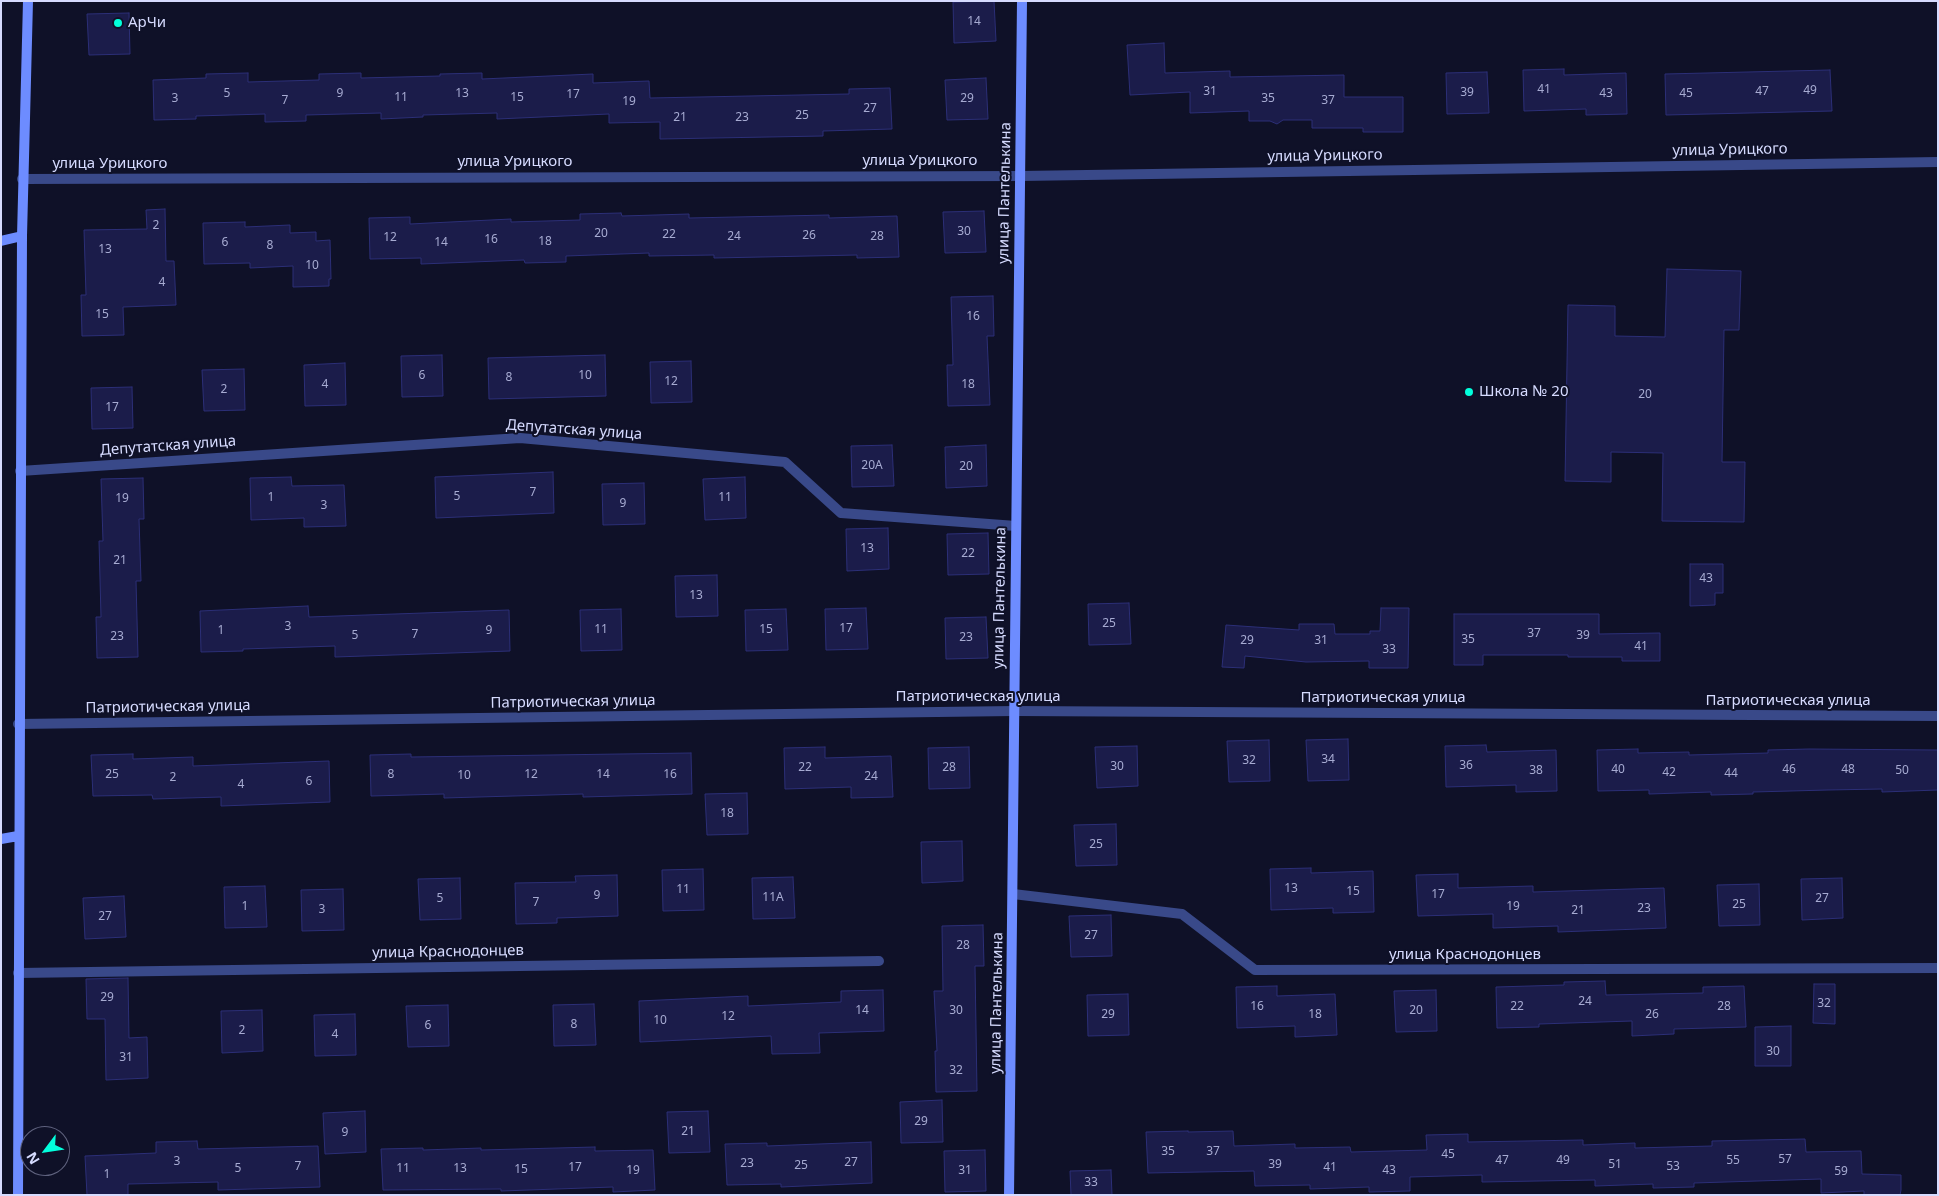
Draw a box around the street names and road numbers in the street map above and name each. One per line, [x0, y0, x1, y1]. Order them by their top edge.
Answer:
street label: улица Пантелькина [995, 122, 1015, 264]
street label: улица Урицкого [1672, 140, 1788, 160]
street label: улица Урицкого [1267, 146, 1383, 166]
street label: улица Урицкого [862, 152, 978, 170]
street label: улица Урицкого [457, 153, 573, 171]
street label: улица Урицкого [52, 155, 168, 173]
street label: Депутатская улица [505, 416, 643, 444]
street label: Депутатская улица [99, 432, 237, 460]
street label: улица Пантелькина [990, 527, 1010, 669]
street label: Патриотическая улица [895, 688, 1061, 706]
street label: Патриотическая улица [1300, 689, 1466, 707]
street label: Патриотическая улица [490, 692, 656, 712]
street label: Патриотическая улица [1705, 692, 1871, 710]
street label: Патриотическая улица [85, 697, 251, 717]
street label: улица Пантелькина [987, 932, 1007, 1074]
street label: улица Краснодонцев [372, 942, 524, 962]
street label: улица Краснодонцев [1389, 946, 1541, 964]

